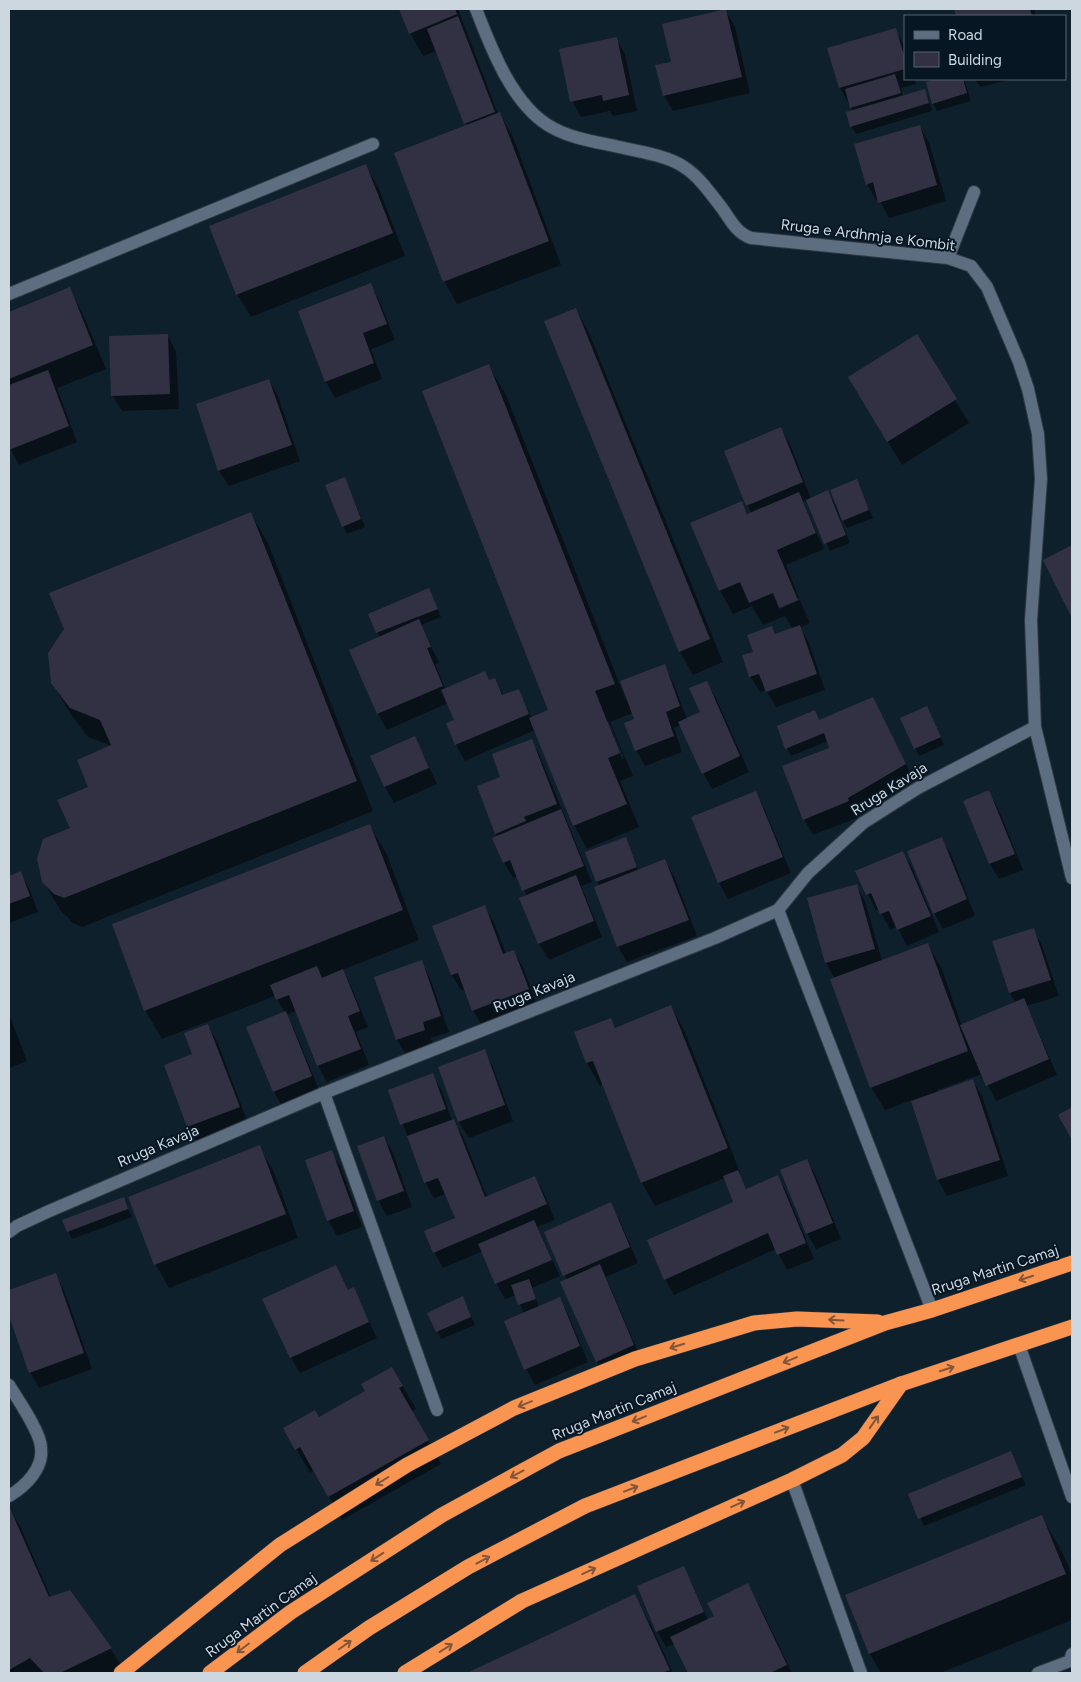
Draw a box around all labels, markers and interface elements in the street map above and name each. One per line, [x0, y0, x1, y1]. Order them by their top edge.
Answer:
legend [904, 15, 1066, 80]
text: Road [948, 26, 983, 44]
text: Building [948, 51, 1002, 69]
street label: Rruga e Ardhmja e Kombit [780, 215, 957, 255]
street label: Rruga Kavaja [848, 758, 930, 820]
street label: Rruga Kavaja [491, 967, 577, 1017]
street label: Rruga Kavaja [115, 1121, 201, 1171]
street label: Rruga Martin Camaj [929, 1241, 1061, 1299]
one-way arrow [1018, 1274, 1034, 1284]
one-way arrow [828, 1316, 844, 1325]
one-way arrow [669, 1342, 685, 1352]
one-way arrow [783, 1356, 799, 1365]
one-way arrow [939, 1363, 955, 1373]
street label: Rruga Martin Camaj [549, 1378, 679, 1444]
one-way arrow [518, 1399, 533, 1409]
one-way arrow [632, 1415, 647, 1425]
one-way arrow [869, 1415, 879, 1429]
one-way arrow [774, 1425, 789, 1434]
one-way arrow [509, 1469, 524, 1479]
one-way arrow [376, 1476, 390, 1486]
one-way arrow [623, 1483, 638, 1492]
one-way arrow [730, 1499, 745, 1509]
one-way arrow [370, 1552, 384, 1562]
one-way arrow [475, 1555, 490, 1564]
one-way arrow [581, 1566, 596, 1575]
street label: Rruga Martin Camaj [202, 1569, 320, 1661]
one-way arrow [338, 1640, 352, 1650]
one-way arrow [439, 1642, 453, 1652]
one-way arrow [237, 1643, 250, 1654]

